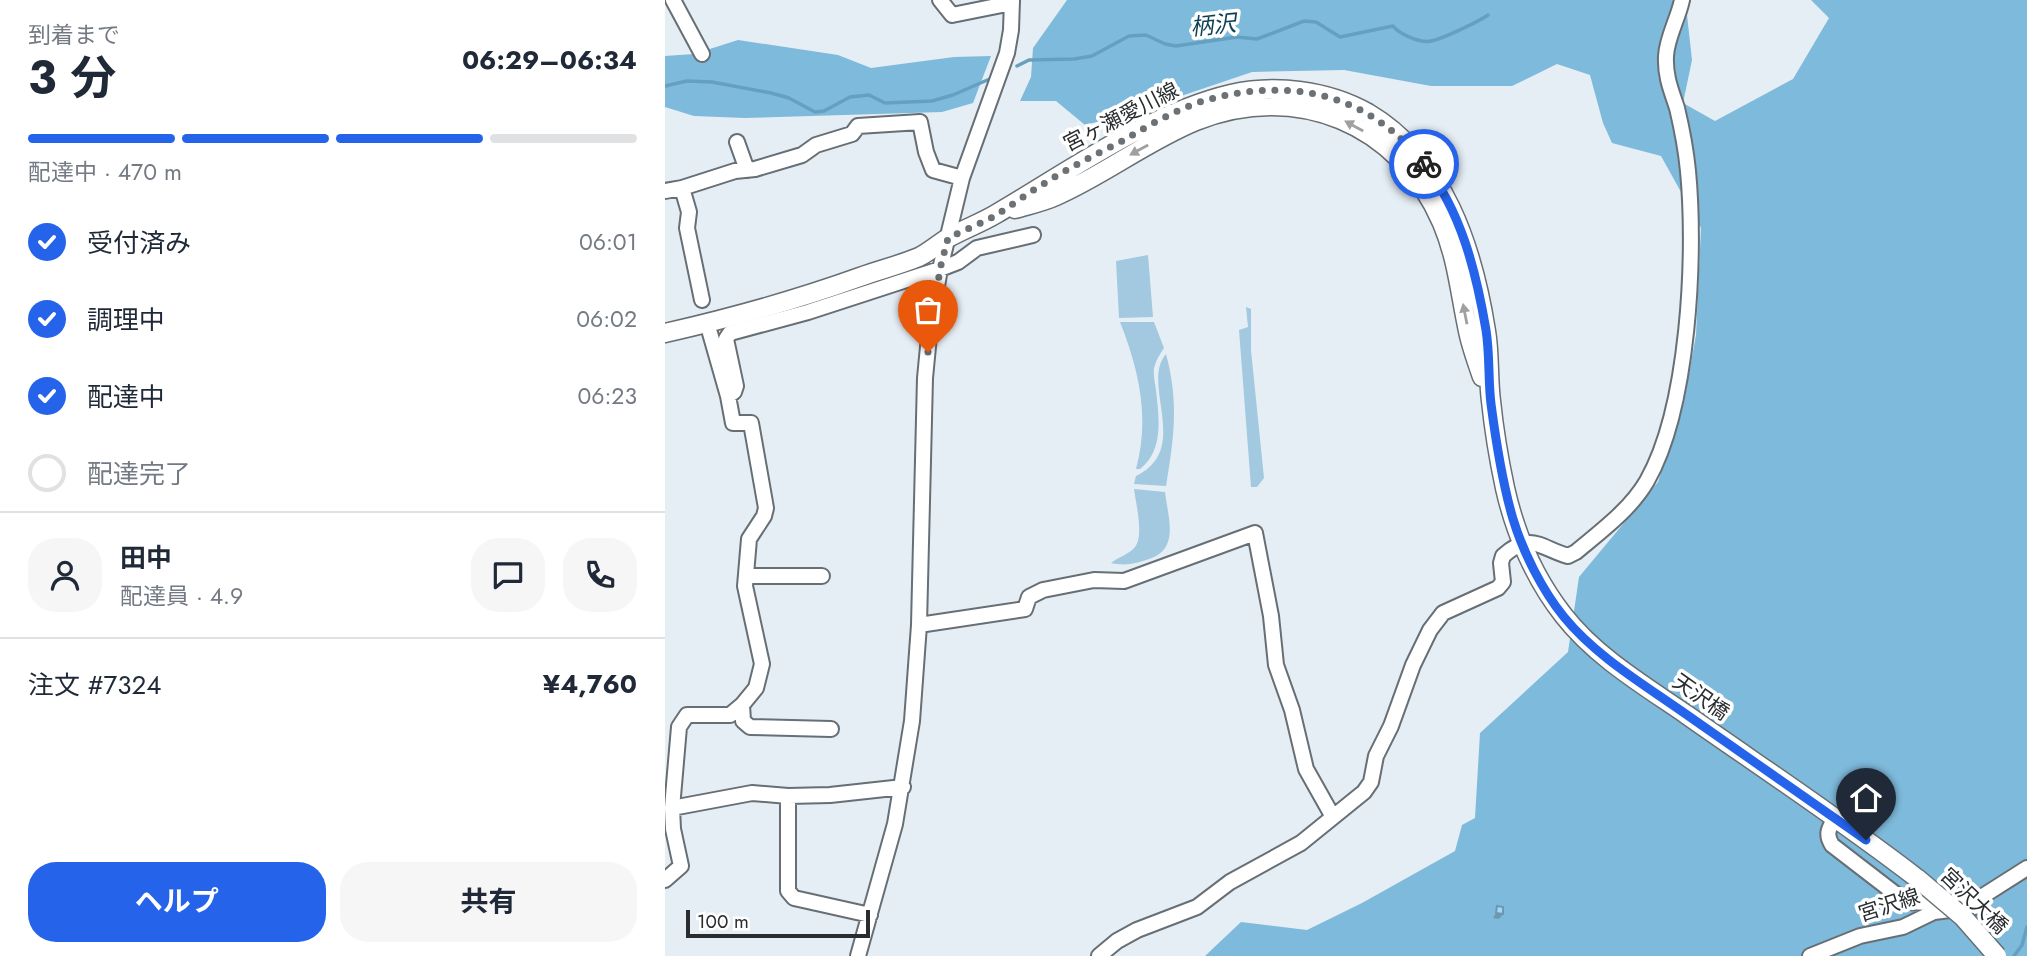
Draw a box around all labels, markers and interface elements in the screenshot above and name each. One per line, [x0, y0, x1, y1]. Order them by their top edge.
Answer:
water label: 柄沢 [1188, 5, 1241, 44]
text: 到着まで [28, 18, 120, 52]
text: 06:29–06:34 [462, 41, 637, 79]
text: 3 分 [28, 45, 116, 111]
street label: 宮ヶ瀬愛川線 [1058, 75, 1184, 159]
one-way arrow [1345, 120, 1364, 132]
courier [1389, 129, 1459, 199]
one-way arrow [1130, 144, 1149, 156]
icon: bike [1405, 145, 1443, 183]
text: 配達中 · 470 m [28, 155, 182, 189]
icon: check [28, 223, 66, 261]
text: 受付済み [87, 224, 191, 262]
text: 06:01 [579, 225, 637, 259]
pin [898, 280, 958, 352]
icon: bag [909, 291, 947, 329]
icon: check [28, 300, 66, 338]
text: 調理中 [87, 301, 165, 339]
text: 06:02 [576, 302, 637, 336]
one-way arrow [1459, 303, 1470, 325]
icon: check [28, 377, 66, 415]
text: 配達中 [87, 378, 165, 416]
text: 06:23 [577, 379, 637, 413]
text: 配達完了 [87, 455, 191, 493]
button: person [28, 538, 102, 612]
button: chat [471, 538, 545, 612]
button: phone [563, 538, 637, 612]
text: 田中 [120, 539, 172, 577]
text: 配達員 · 4.9 [120, 579, 243, 613]
text: ¥4,760 [543, 665, 637, 703]
text: 注文 #7324 [28, 666, 161, 704]
street label: 天沢橋 [1667, 667, 1735, 727]
pin [1836, 768, 1896, 840]
icon: home [1847, 779, 1885, 817]
street label: 宮沢大橋 [1933, 861, 2015, 941]
button: ヘルプ [28, 862, 326, 942]
button: 共有 [340, 862, 637, 942]
street label: 宮沢線 [1854, 881, 1924, 929]
scale bar [686, 907, 870, 939]
text: 100 m [697, 908, 749, 935]

